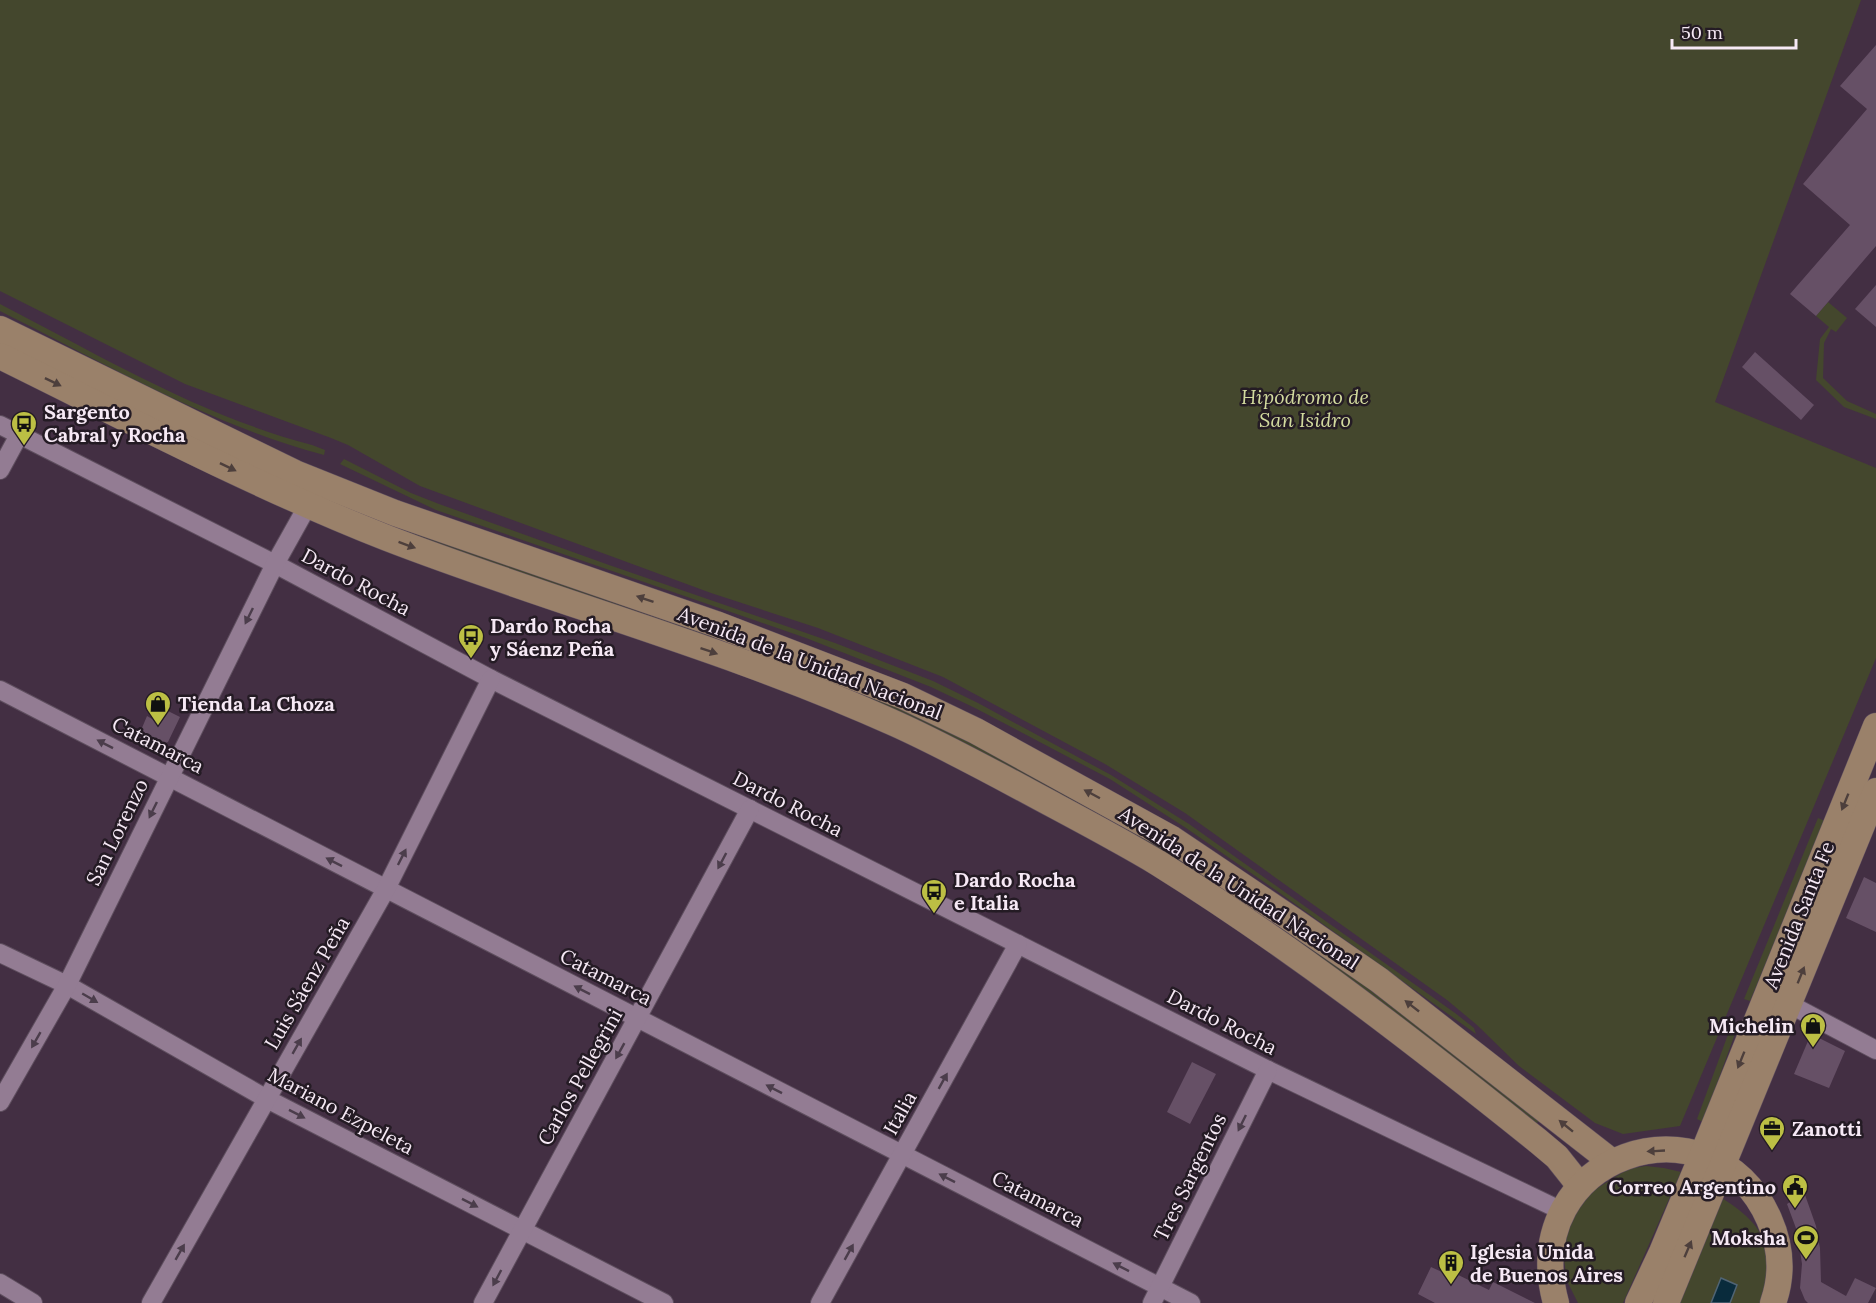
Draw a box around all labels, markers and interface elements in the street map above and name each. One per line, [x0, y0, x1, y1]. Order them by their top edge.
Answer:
scale bar [1672, 12, 1796, 50]
text: 50 m [1681, 21, 1723, 44]
one-way arrow [44, 377, 61, 386]
park label: Hipódromo de San Isidro [1241, 384, 1369, 432]
place label: Sargento Cabral y Rocha [44, 399, 186, 447]
bus stop icon: Sargento Cabral y Rocha [9, 409, 39, 447]
one-way arrow [219, 463, 236, 472]
one-way arrow [398, 540, 416, 550]
street label: Dardo Rocha [298, 542, 415, 621]
one-way arrow [636, 594, 654, 604]
street label: Avenida de la Unidad Nacional [674, 600, 946, 725]
one-way arrow [244, 608, 254, 625]
place label: Dardo Rocha y Sáenz Peña [490, 613, 615, 661]
bus stop icon: Dardo Rocha y Sáenz Peña [456, 622, 486, 660]
one-way arrow [700, 647, 718, 657]
shop icon: Tienda La Choza [143, 689, 173, 727]
place label: Tienda La Choza [178, 691, 335, 716]
street label: Catamarca [108, 711, 208, 778]
one-way arrow [97, 739, 114, 748]
street label: Dardo Rocha [729, 765, 847, 842]
street label: San Lorenzo [80, 774, 153, 889]
one-way arrow [1083, 789, 1100, 799]
one-way arrow [1840, 793, 1850, 811]
street label: Avenida de la Unidad Nacional [1114, 800, 1364, 975]
one-way arrow [149, 802, 158, 819]
street label: Avenida Santa Fe [1757, 837, 1840, 993]
one-way arrow [397, 849, 407, 866]
one-way arrow [717, 853, 727, 870]
one-way arrow [326, 857, 343, 867]
place label: Dardo Rocha e Italia [954, 867, 1076, 915]
bus stop icon: Dardo Rocha e Italia [919, 877, 949, 915]
street label: Luis Sáenz Peña [258, 912, 355, 1054]
street label: Catamarca [556, 943, 656, 1010]
one-way arrow [1796, 966, 1806, 984]
street label: Dardo Rocha [1163, 983, 1281, 1060]
one-way arrow [573, 985, 590, 995]
one-way arrow [82, 993, 98, 1004]
one-way arrow [1405, 1000, 1420, 1012]
street label: Carlos Pellegrini [532, 1004, 627, 1149]
shop icon: Michelin [1798, 1011, 1828, 1049]
place label: Michelin [1709, 1013, 1794, 1038]
one-way arrow [30, 1032, 41, 1048]
one-way arrow [292, 1037, 302, 1054]
one-way arrow [615, 1043, 625, 1060]
one-way arrow [1736, 1052, 1746, 1070]
street label: Mariano Ezpeleta [264, 1061, 419, 1160]
one-way arrow [938, 1072, 948, 1089]
one-way arrow [765, 1084, 782, 1093]
street label: Italia [878, 1087, 922, 1139]
one-way arrow [288, 1109, 305, 1119]
street label: Tres Sargentos [1148, 1109, 1231, 1245]
one-way arrow [1237, 1114, 1246, 1131]
office icon: Zanotti [1757, 1114, 1787, 1152]
place label: Zanotti [1792, 1116, 1862, 1141]
one-way arrow [1558, 1119, 1574, 1132]
one-way arrow [1647, 1146, 1666, 1155]
street label: Catamarca [988, 1165, 1088, 1232]
public building icon: Correo Argentino [1780, 1172, 1810, 1210]
one-way arrow [938, 1173, 955, 1183]
place label: Correo Argentino [1609, 1174, 1776, 1199]
one-way arrow [461, 1198, 479, 1208]
sports icon: Moksha [1791, 1223, 1821, 1261]
place label: Moksha [1711, 1225, 1787, 1250]
place label: Iglesia Unida de Buenos Aires [1470, 1239, 1623, 1287]
one-way arrow [1684, 1240, 1693, 1258]
one-way arrow [175, 1243, 185, 1260]
one-way arrow [844, 1243, 854, 1260]
building icon: Iglesia Unida de Buenos Aires [1436, 1248, 1466, 1286]
one-way arrow [1112, 1262, 1129, 1272]
one-way arrow [492, 1270, 502, 1287]

